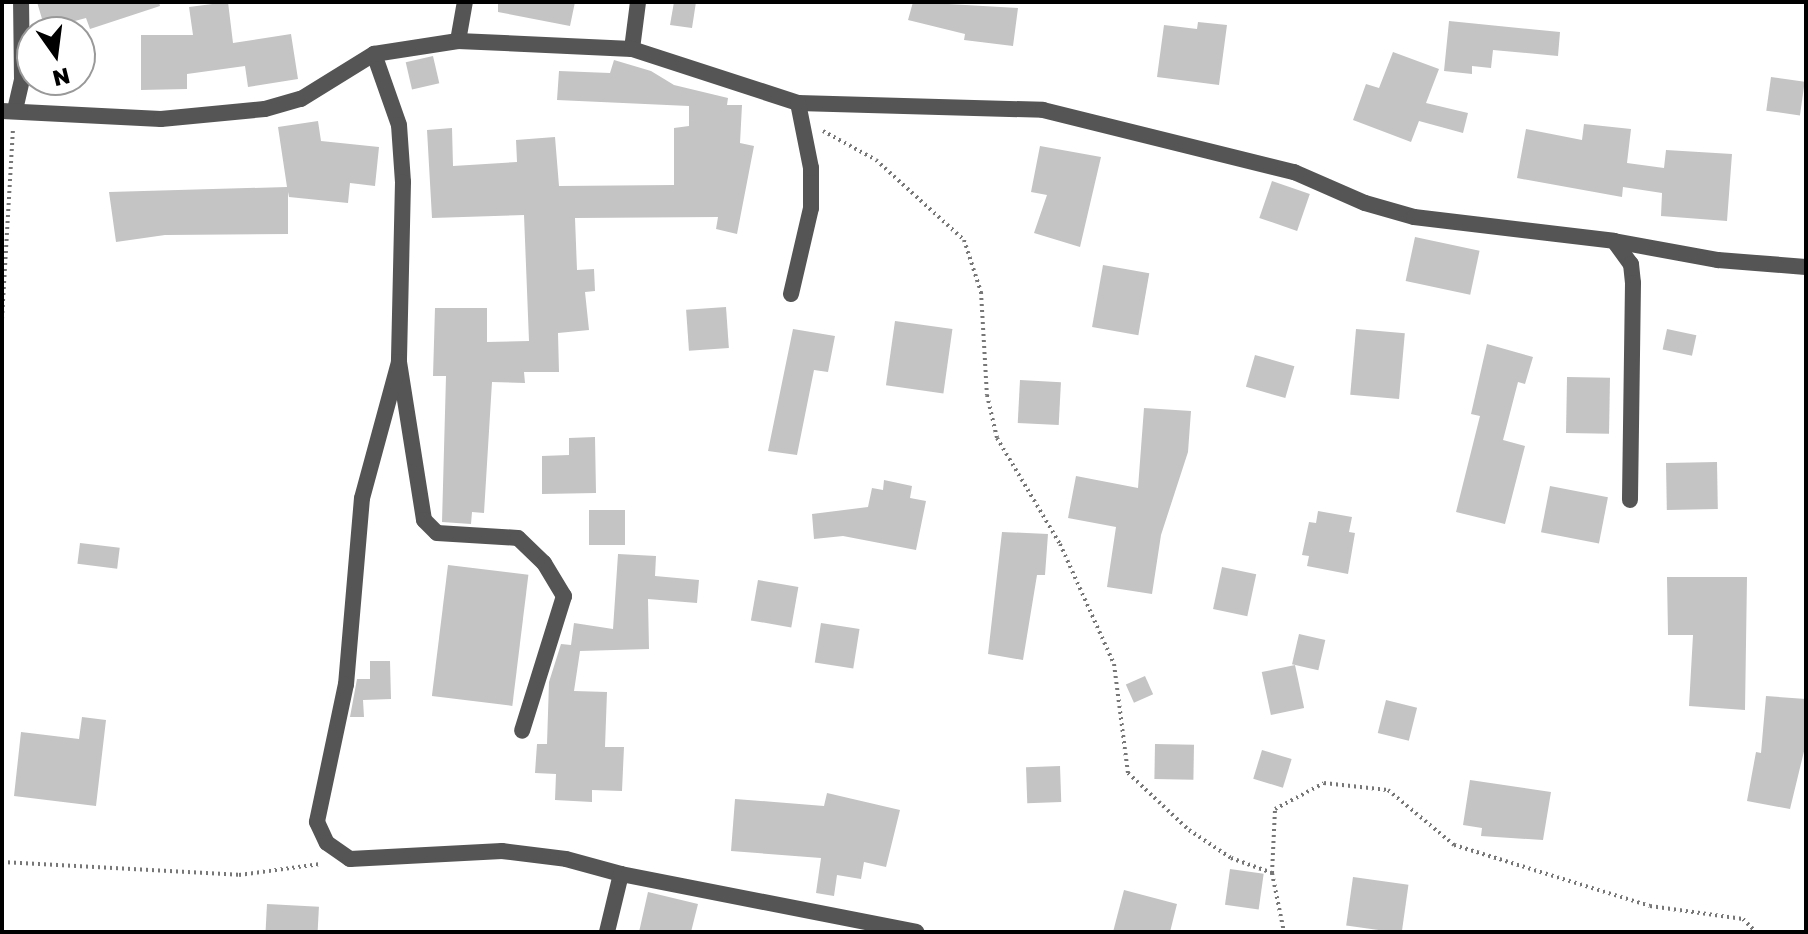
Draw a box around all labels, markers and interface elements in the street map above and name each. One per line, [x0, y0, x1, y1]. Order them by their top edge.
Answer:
north arrow [16, 16, 96, 96]
text: N [50, 63, 73, 93]

